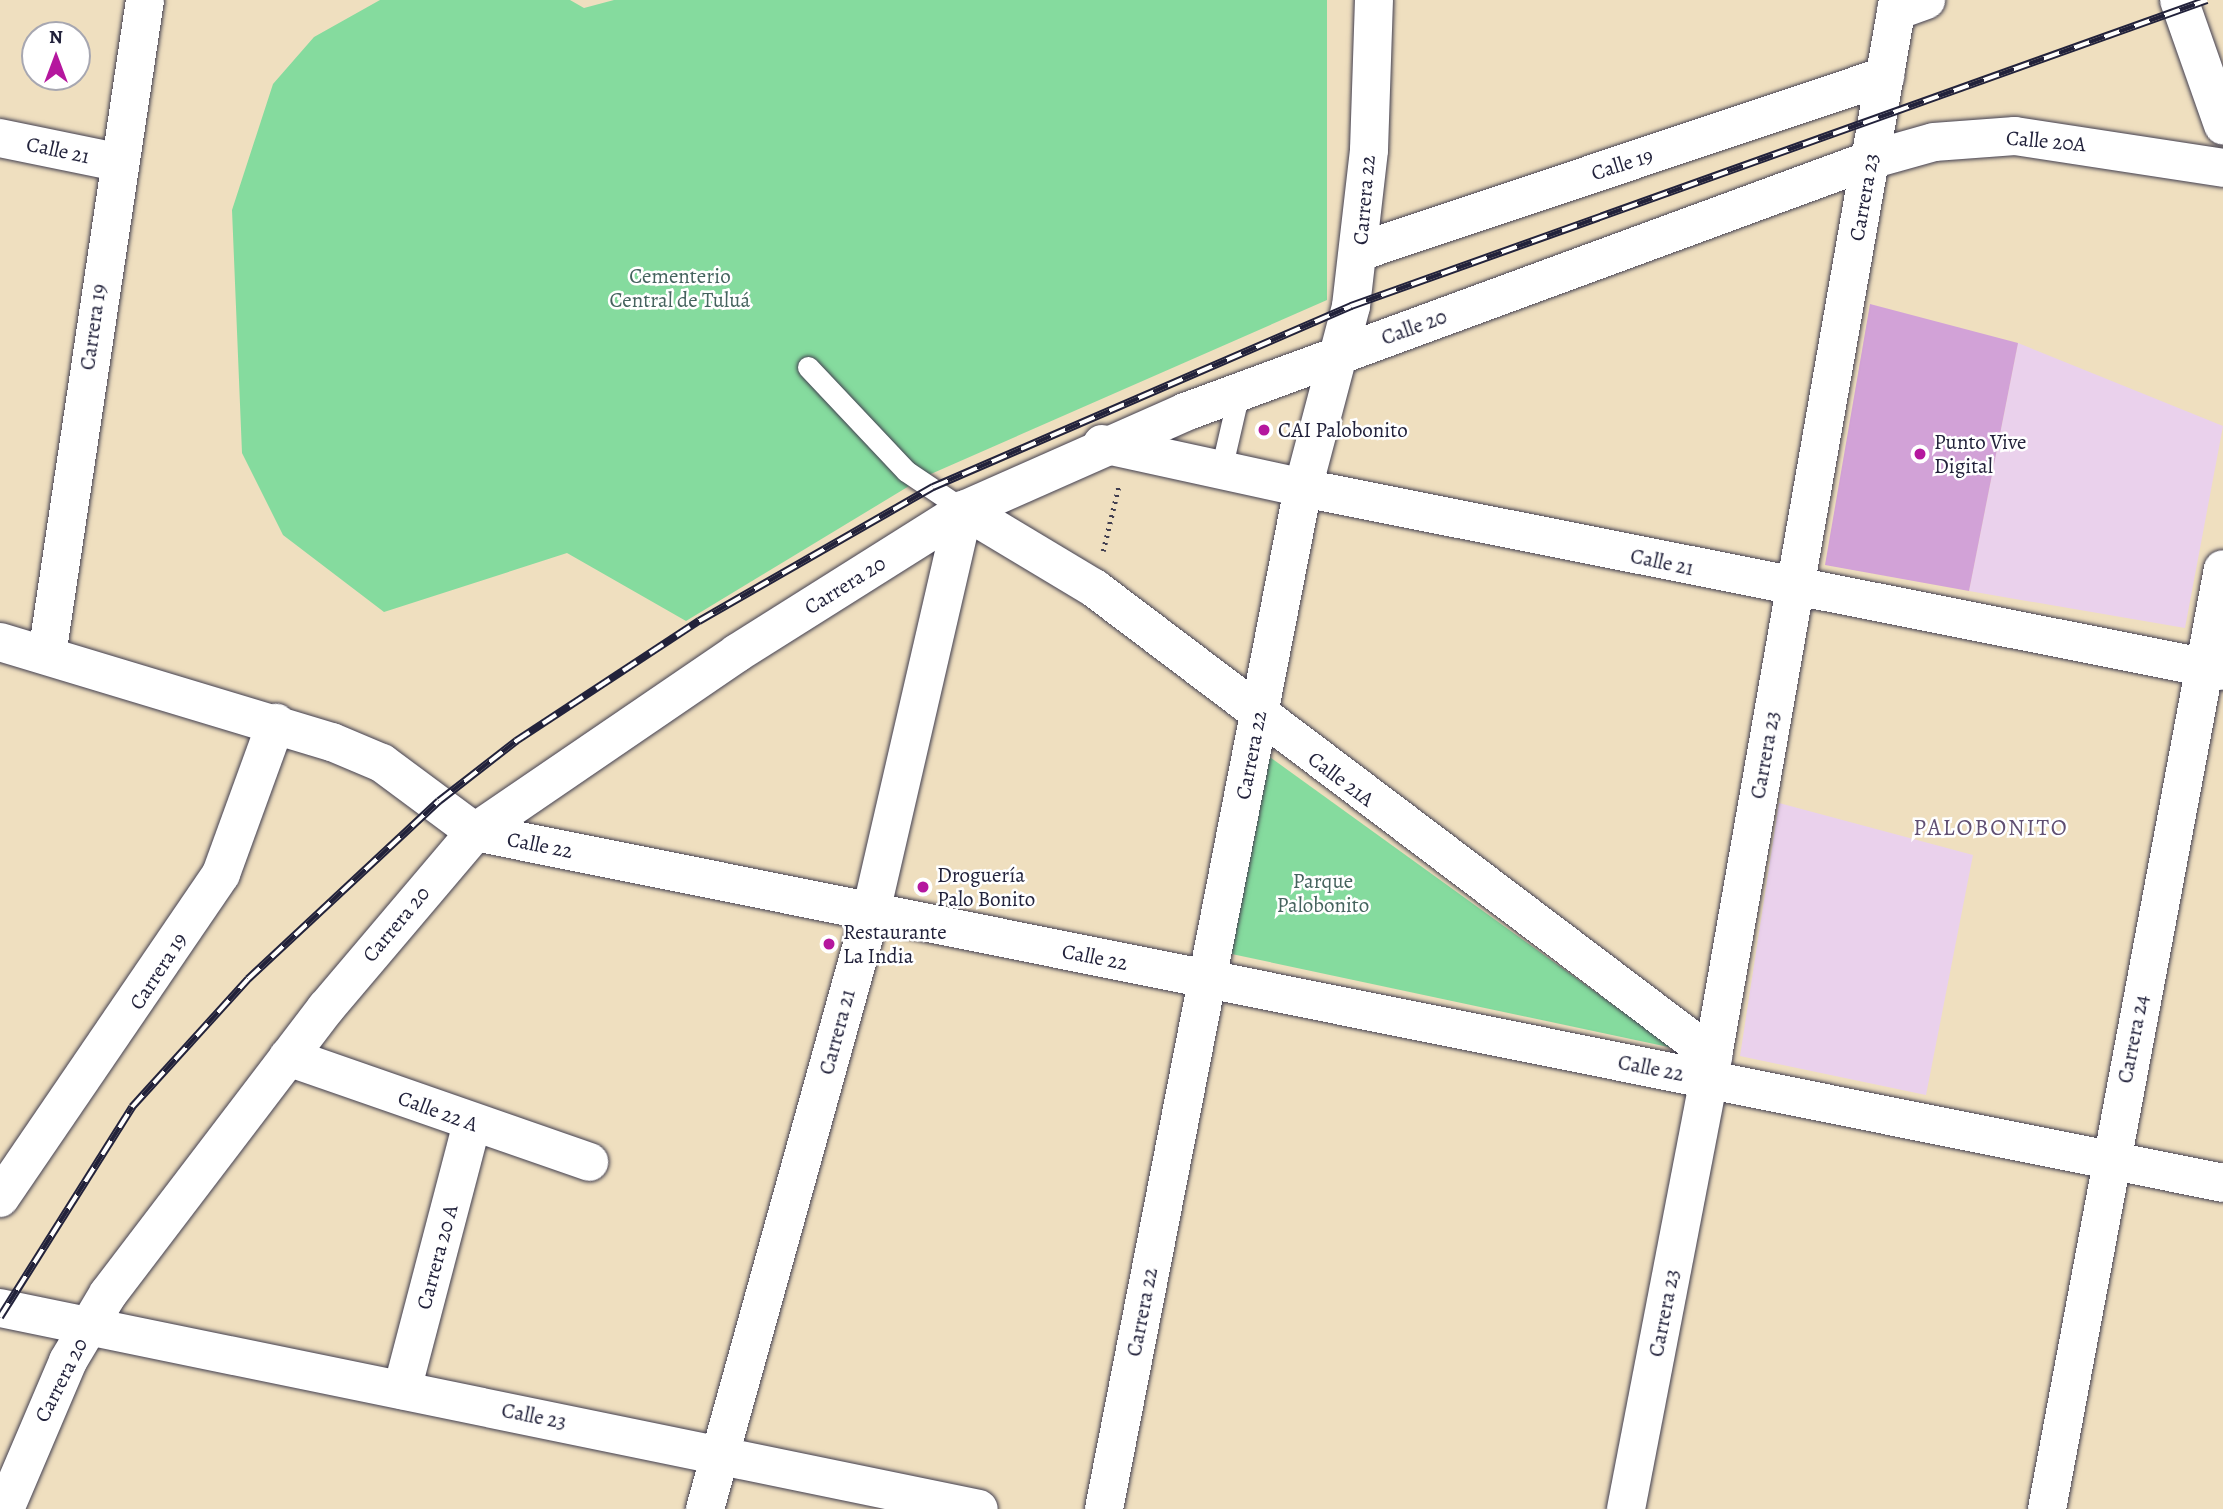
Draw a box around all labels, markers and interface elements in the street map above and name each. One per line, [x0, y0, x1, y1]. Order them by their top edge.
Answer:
north arrow [21, 21, 91, 91]
text: N [49, 24, 63, 50]
street label: Calle 20A [2005, 125, 2087, 157]
street label: Calle 21 [24, 131, 92, 169]
street label: Calle 19 [1588, 142, 1656, 186]
street label: Carrera 23 [1844, 151, 1884, 243]
street label: Carrera 22 [1348, 154, 1380, 246]
park label: Cementerio Central de Tuluá [610, 263, 750, 313]
street label: Carrera 19 [74, 282, 112, 372]
street label: Calle 20 [1378, 304, 1450, 350]
place label: CAI Palobonito [1278, 417, 1408, 443]
marker: CAI Palobonito [1256, 422, 1272, 438]
place label: Punto Vive Digital [1934, 429, 2026, 479]
marker: Punto Vive Digital [1912, 446, 1928, 462]
street label: Calle 21 [1628, 543, 1696, 581]
street label: Carrera 20 [800, 550, 890, 620]
street label: Carrera 22 [1230, 708, 1272, 802]
street label: Carrera 23 [1745, 709, 1785, 801]
street label: Calle 21A [1303, 746, 1379, 812]
district label: PALOBONITO [1915, 814, 2067, 842]
street label: Calle 22 [505, 826, 575, 864]
place label: Droguería Palo Bonito [937, 862, 1035, 912]
park label: Parque Palobonito [1277, 868, 1369, 918]
marker: Droguería Palo Bonito [915, 879, 931, 895]
street label: Carrera 20 [357, 881, 435, 967]
place label: Restaurante La India [843, 919, 947, 969]
street label: Carrera 19 [124, 928, 192, 1014]
marker: Restaurante La India [821, 936, 837, 952]
street label: Calle 22 [1060, 938, 1130, 976]
street label: Carrera 21 [814, 987, 860, 1077]
street label: Carrera 24 [2112, 993, 2154, 1085]
street label: Calle 22 [1616, 1049, 1686, 1087]
street label: Calle 22 A [395, 1085, 481, 1137]
street label: Carrera 20 A [411, 1202, 463, 1312]
street label: Carrera 22 [1121, 1265, 1163, 1359]
street label: Carrera 23 [1643, 1267, 1685, 1359]
street label: Carrera 20 [29, 1334, 93, 1426]
street label: Calle 23 [499, 1397, 569, 1435]

